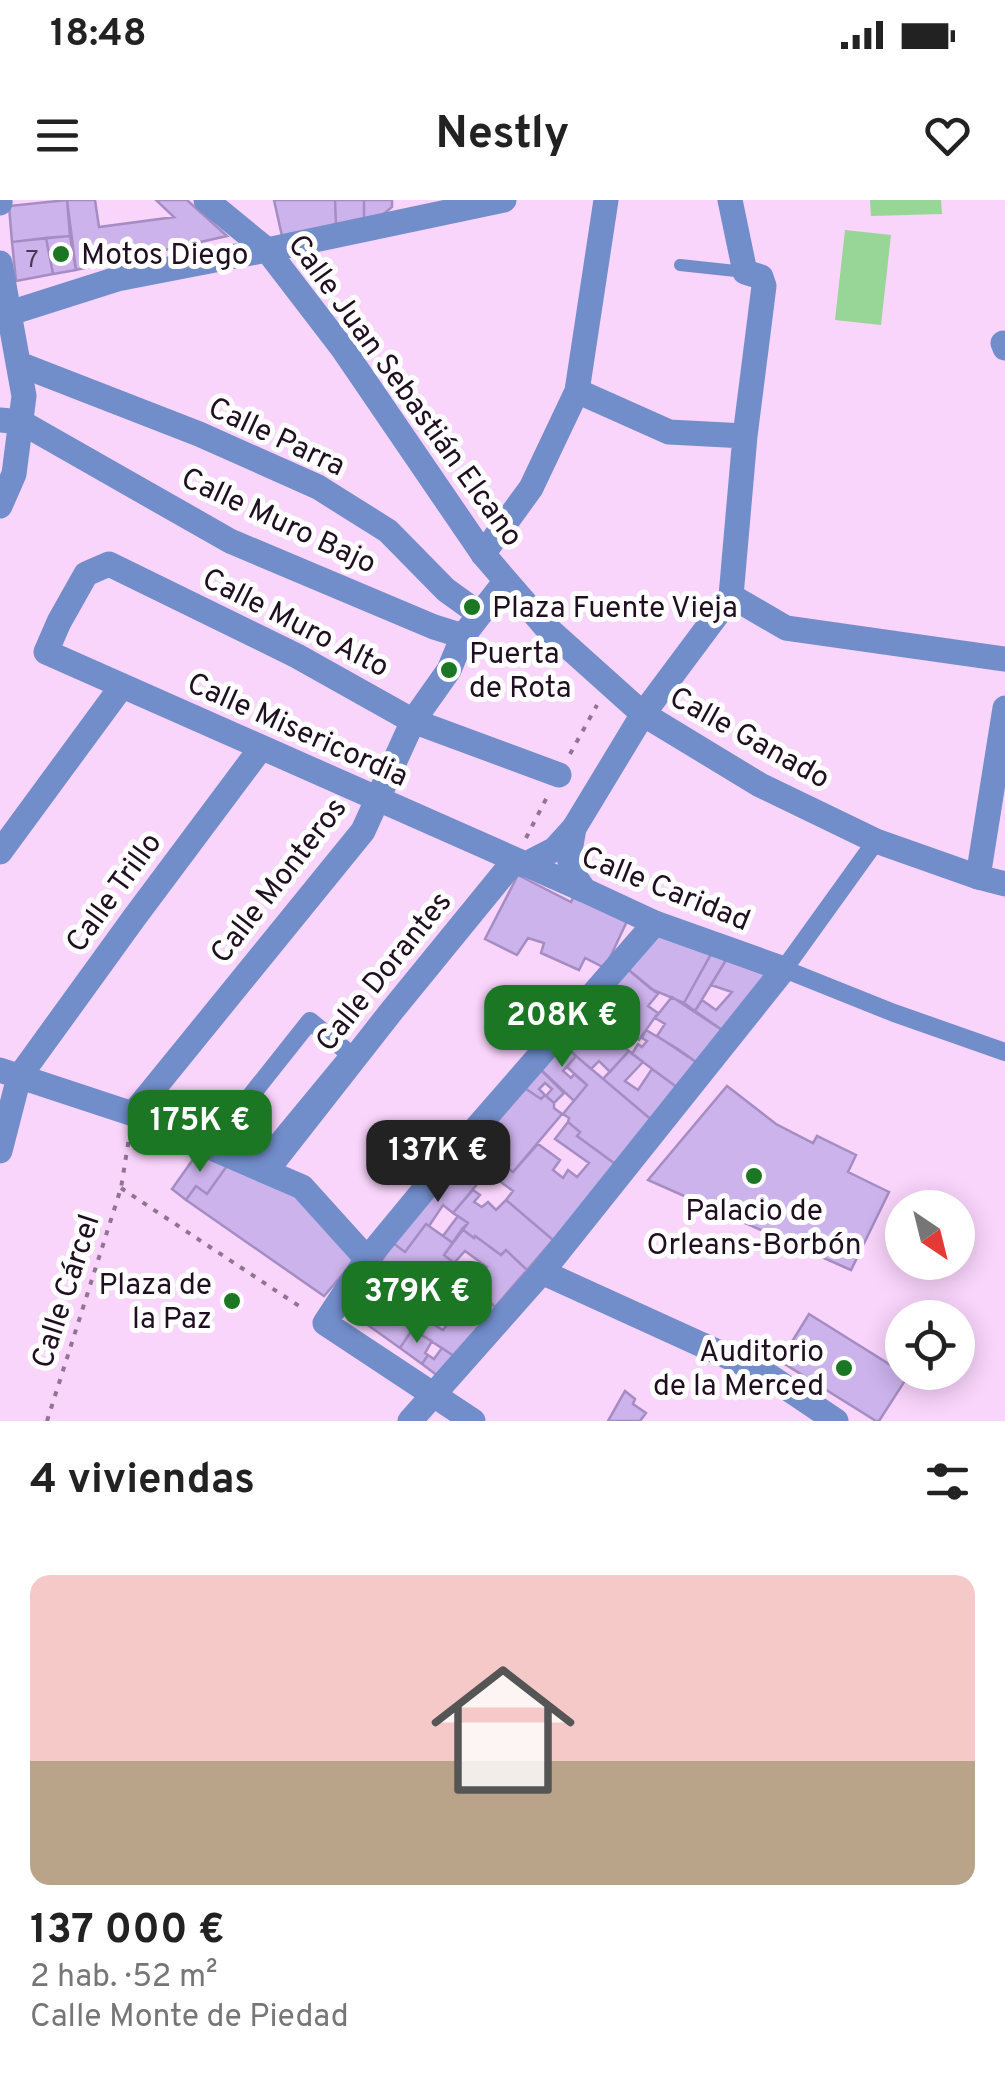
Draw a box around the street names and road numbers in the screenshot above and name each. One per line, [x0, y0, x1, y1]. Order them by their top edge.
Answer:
street label: Calle Juan Sebastián Elcano [278, 228, 530, 555]
street label: Calle Parra [202, 390, 350, 486]
street label: Calle Muro Bajo [174, 461, 381, 584]
street label: Calle Muro Alto [195, 561, 395, 687]
street label: Calle Misericordia [181, 666, 413, 797]
street label: Calle Ganado [662, 680, 836, 798]
street label: Calle Monteros [204, 791, 356, 972]
street label: Calle Trillo [59, 826, 171, 961]
street label: Calle Caridad [575, 840, 755, 941]
street label: Calle Dorantes [309, 885, 461, 1060]
street label: Calle Cárcel [25, 1210, 110, 1373]

